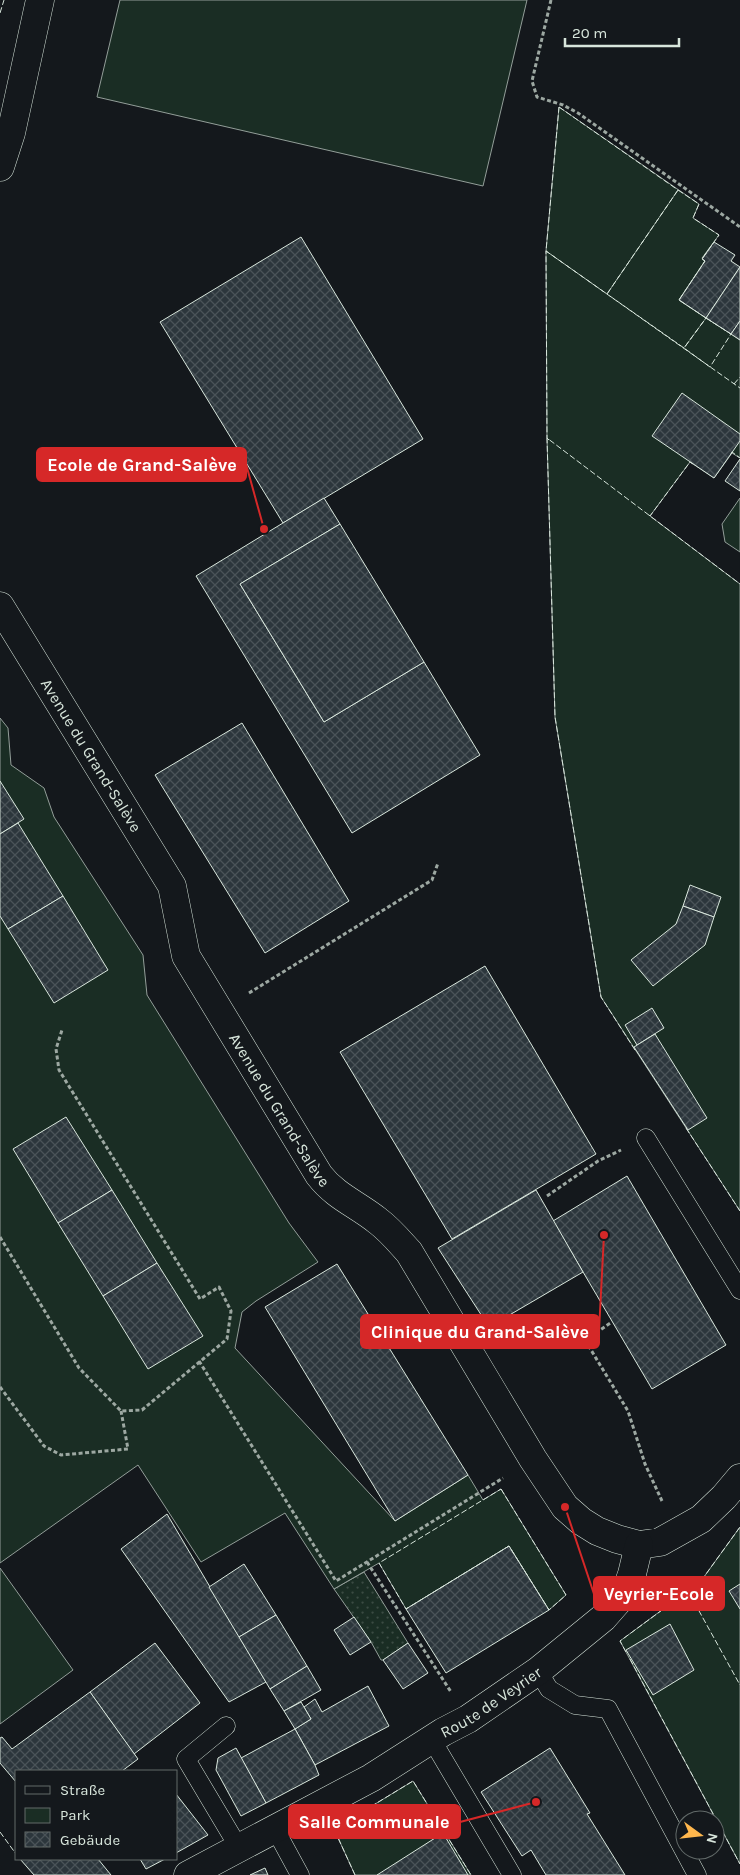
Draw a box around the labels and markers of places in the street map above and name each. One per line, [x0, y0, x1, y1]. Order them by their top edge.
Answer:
callout: Ecole de Grand-Salève [37, 448, 246, 481]
callout: Clinique du Grand-Salève [361, 1315, 599, 1348]
callout: Veyrier-Ecole [594, 1577, 724, 1610]
callout: Salle Communale [289, 1805, 460, 1838]

